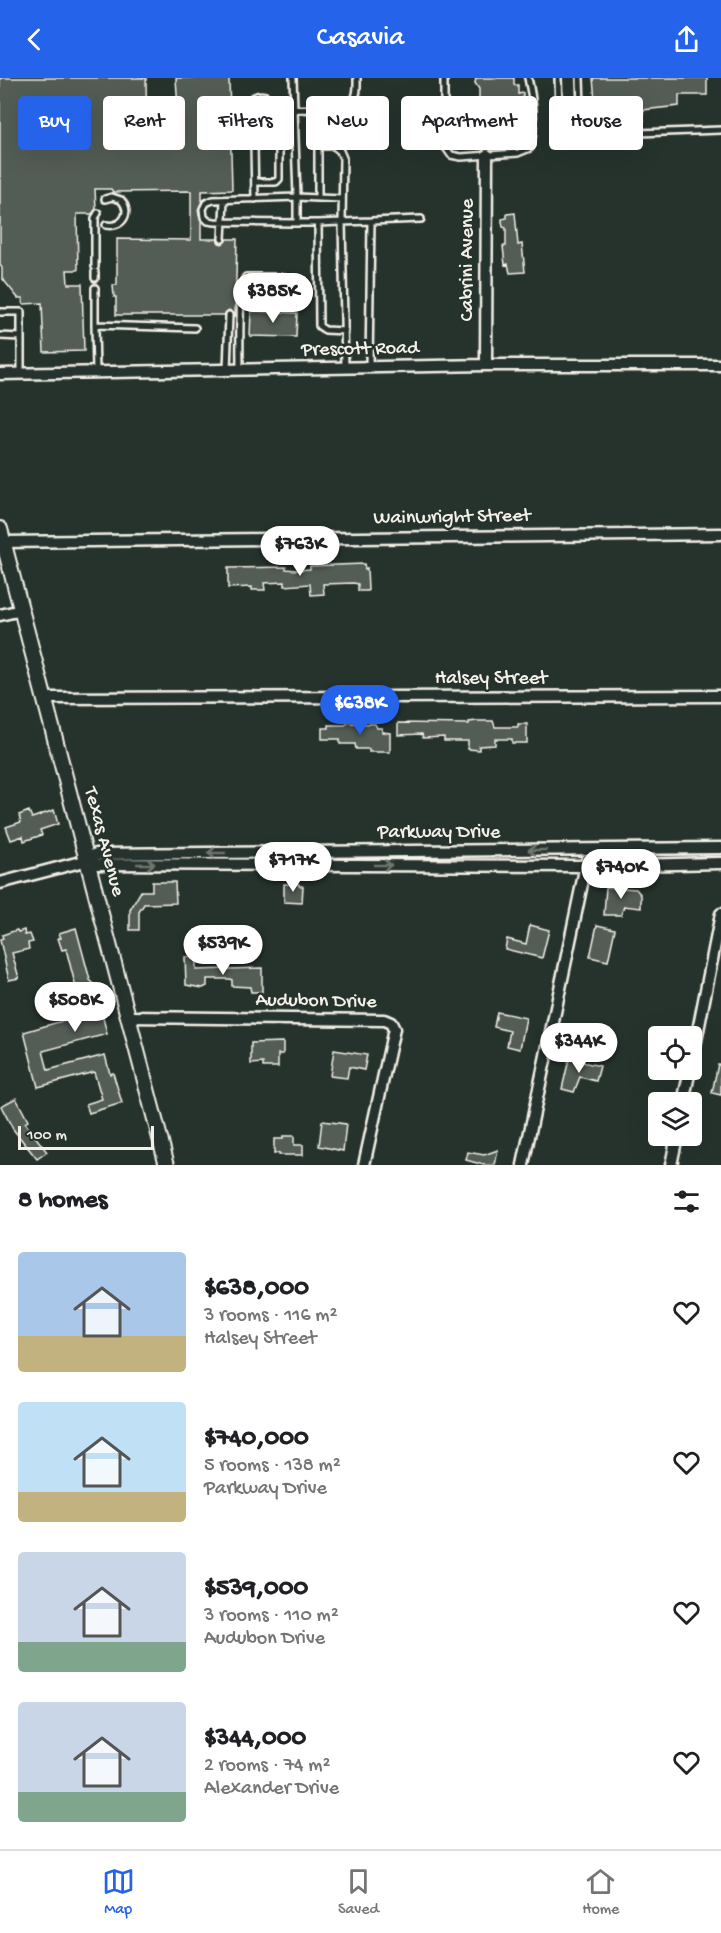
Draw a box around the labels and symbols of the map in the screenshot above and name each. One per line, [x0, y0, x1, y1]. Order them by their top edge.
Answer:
street label: Cabrini Avenue [457, 198, 480, 321]
pin: $385K [231, 273, 315, 324]
street label: Prescott Road [300, 337, 421, 363]
street label: Wainwright Street [373, 505, 533, 531]
pin: $763K [258, 526, 342, 577]
street label: Halsey Street [435, 668, 549, 691]
pin: $638K [318, 685, 402, 736]
street label: Texas Avenue [77, 784, 129, 900]
street label: Parkway Drive [377, 822, 501, 845]
pin: $717K [251, 842, 335, 893]
one-way arrow [527, 844, 547, 856]
one-way arrow [206, 847, 226, 859]
pin: $740K [579, 849, 663, 900]
one-way arrow [135, 858, 155, 870]
one-way arrow [372, 859, 392, 871]
pin: $539K [181, 925, 265, 976]
pin: $508K [33, 982, 117, 1033]
street label: Audubon Drive [255, 989, 377, 1015]
pin: $344K [537, 1023, 621, 1074]
scale bar [18, 1123, 154, 1150]

